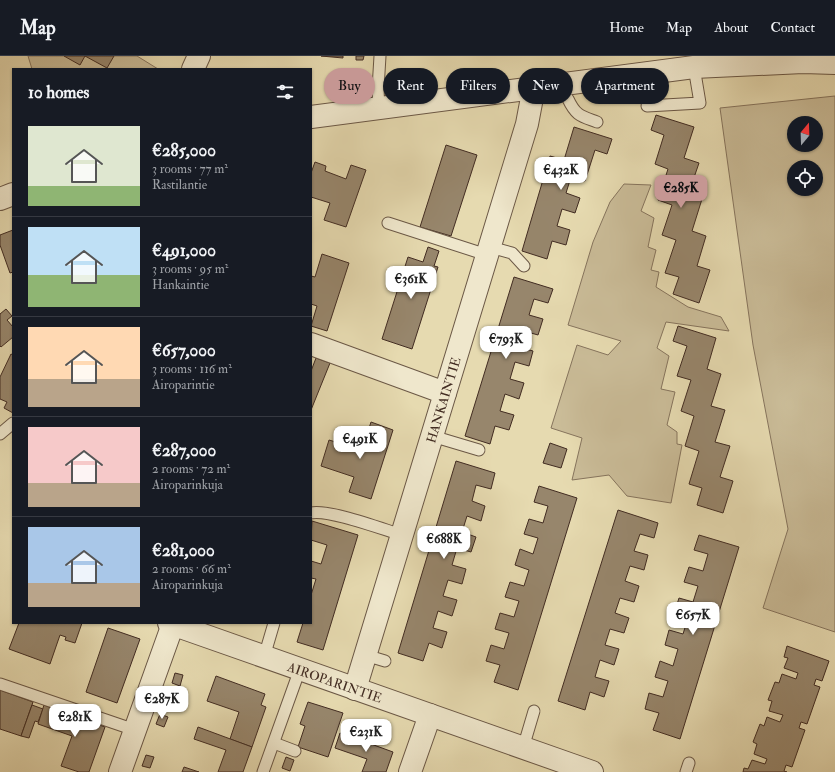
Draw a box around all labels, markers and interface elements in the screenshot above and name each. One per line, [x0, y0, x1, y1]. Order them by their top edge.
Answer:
text: Map [20, 16, 56, 40]
text: Home [609, 19, 644, 36]
text: Map [666, 19, 692, 36]
text: About [714, 19, 748, 36]
text: Contact [770, 19, 815, 36]
chip: Buy [324, 68, 375, 104]
chip: Rent [383, 68, 438, 104]
chip: Filters [446, 68, 510, 104]
chip: New [518, 68, 573, 104]
chip: Apartment [581, 68, 669, 104]
icon: filters [274, 81, 296, 103]
text: 10 homes [28, 82, 89, 103]
north arrow [787, 116, 823, 152]
map controls [787, 116, 823, 196]
text: €285,000 [152, 140, 216, 161]
icon: home [60, 142, 108, 190]
pin: €432K [533, 157, 589, 191]
button: locate [787, 160, 823, 196]
text: 3 rooms · 77 m² [152, 161, 228, 177]
text: €432K [543, 162, 579, 178]
pin: €285K [653, 175, 709, 209]
text: Rastilantie [152, 177, 207, 193]
text: €285K [663, 180, 699, 196]
text: €491,000 [152, 240, 216, 261]
icon: home [60, 243, 108, 291]
text: 3 rooms · 95 m² [152, 261, 228, 277]
pin: €361K [383, 266, 439, 300]
text: €361K [395, 271, 427, 287]
text: Hankaintie [152, 277, 209, 293]
pin: €793K [478, 326, 534, 360]
text: €793K [489, 331, 523, 347]
text: €657,000 [152, 340, 216, 361]
icon: home [60, 343, 108, 391]
street label: HANKAINTIE [423, 355, 465, 445]
text: 3 rooms · 116 m² [152, 361, 232, 377]
text: Airoparintie [152, 377, 215, 393]
pin: €491K [332, 426, 388, 460]
text: €491K [343, 431, 377, 447]
text: €287,000 [152, 440, 216, 461]
icon: home [60, 443, 108, 491]
text: 2 rooms · 72 m² [152, 461, 230, 477]
text: Airoparinkuja [152, 477, 223, 493]
pin: €688K [416, 526, 472, 560]
text: €688K [426, 531, 462, 547]
text: €281,000 [152, 540, 215, 561]
icon: home [60, 543, 108, 591]
text: 2 rooms · 66 m² [152, 561, 231, 577]
text: Airoparinkuja [152, 577, 223, 593]
pin: €657K [665, 602, 721, 636]
text: €657K [676, 607, 710, 623]
street label: AIROPARINTIE [284, 659, 384, 707]
pin: €287K [134, 686, 190, 720]
text: €287K [144, 691, 180, 707]
pin: €281K [47, 704, 103, 738]
text: €281K [58, 709, 92, 725]
pin: €231K [338, 719, 394, 753]
text: €231K [350, 724, 382, 740]

